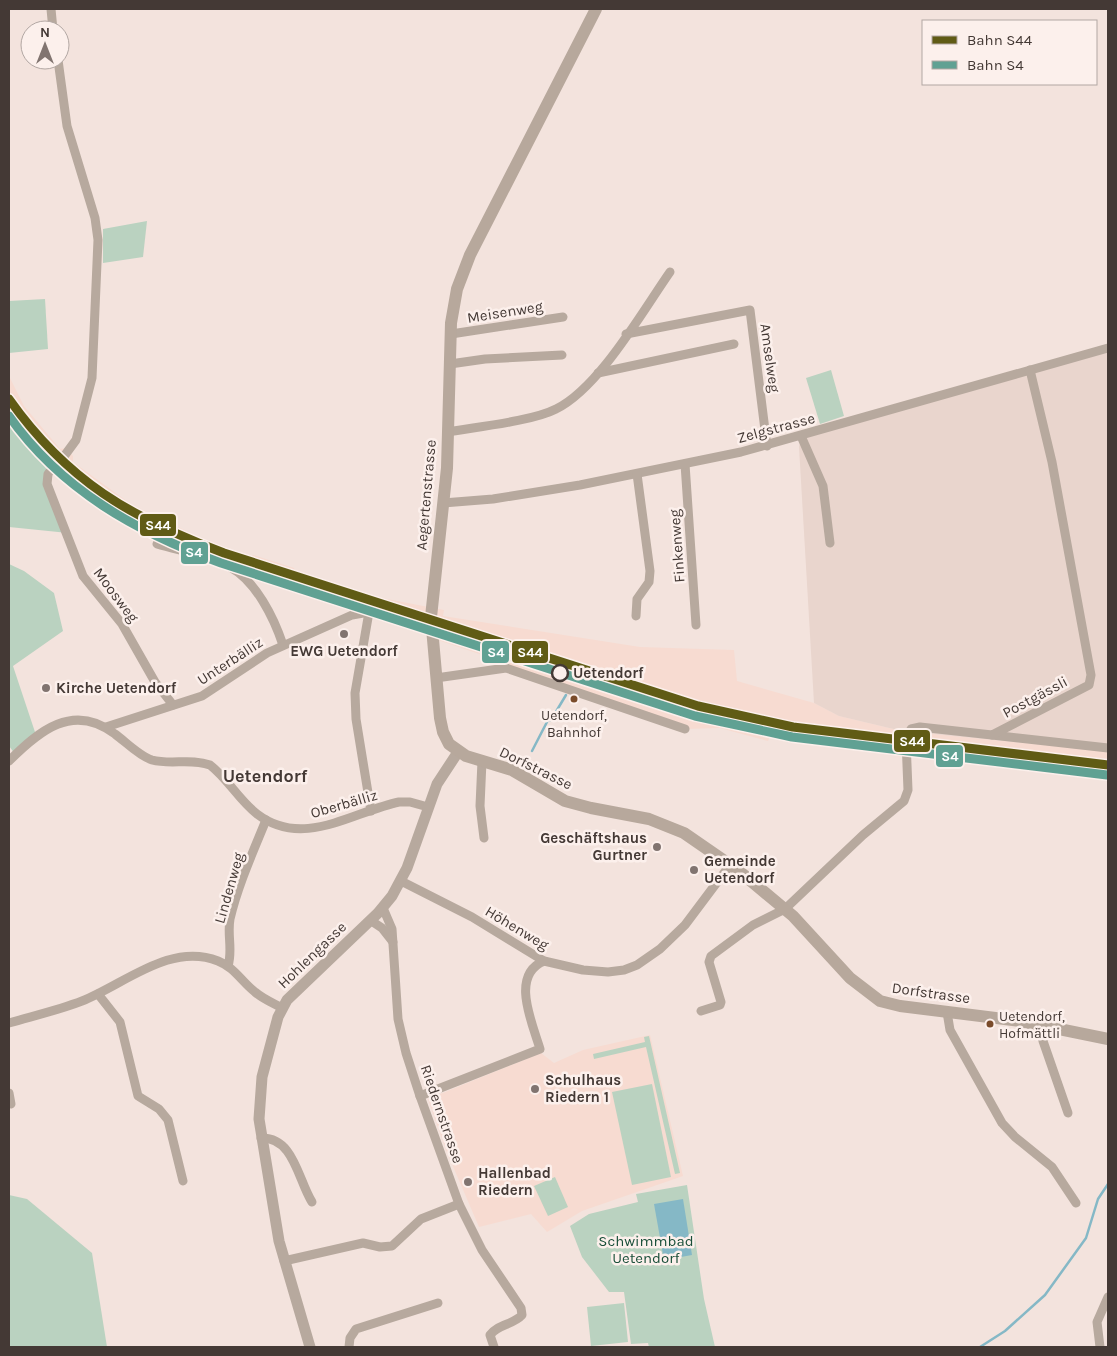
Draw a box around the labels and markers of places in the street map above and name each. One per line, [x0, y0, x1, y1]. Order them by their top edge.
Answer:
marker: EWG Uetendorf [338, 628, 350, 640]
place label: EWG Uetendorf [290, 642, 398, 660]
marker: Uetendorf [551, 664, 569, 682]
place label: Uetendorf [573, 664, 644, 682]
place label: Kirche Uetendorf [56, 679, 177, 697]
marker: Kirche Uetendorf [40, 682, 52, 694]
marker: Uetendorf, Bahnhof [569, 694, 579, 704]
place label: Uetendorf, Bahnhof [541, 707, 607, 741]
place label: Geschäftshaus Gurtner [540, 829, 647, 864]
marker: Geschäftshaus Gurtner [651, 841, 663, 853]
place label: Gemeinde Uetendorf [704, 852, 776, 887]
marker: Gemeinde Uetendorf [688, 864, 700, 876]
place label: Uetendorf, Hofmättli [999, 1008, 1065, 1042]
marker: Uetendorf, Hofmättli [985, 1019, 995, 1029]
place label: Schulhaus Riedern 1 [545, 1071, 621, 1106]
marker: Schulhaus Riedern 1 [529, 1083, 541, 1095]
place label: Hallenbad Riedern [478, 1164, 551, 1199]
marker: Hallenbad Riedern [462, 1176, 474, 1188]

